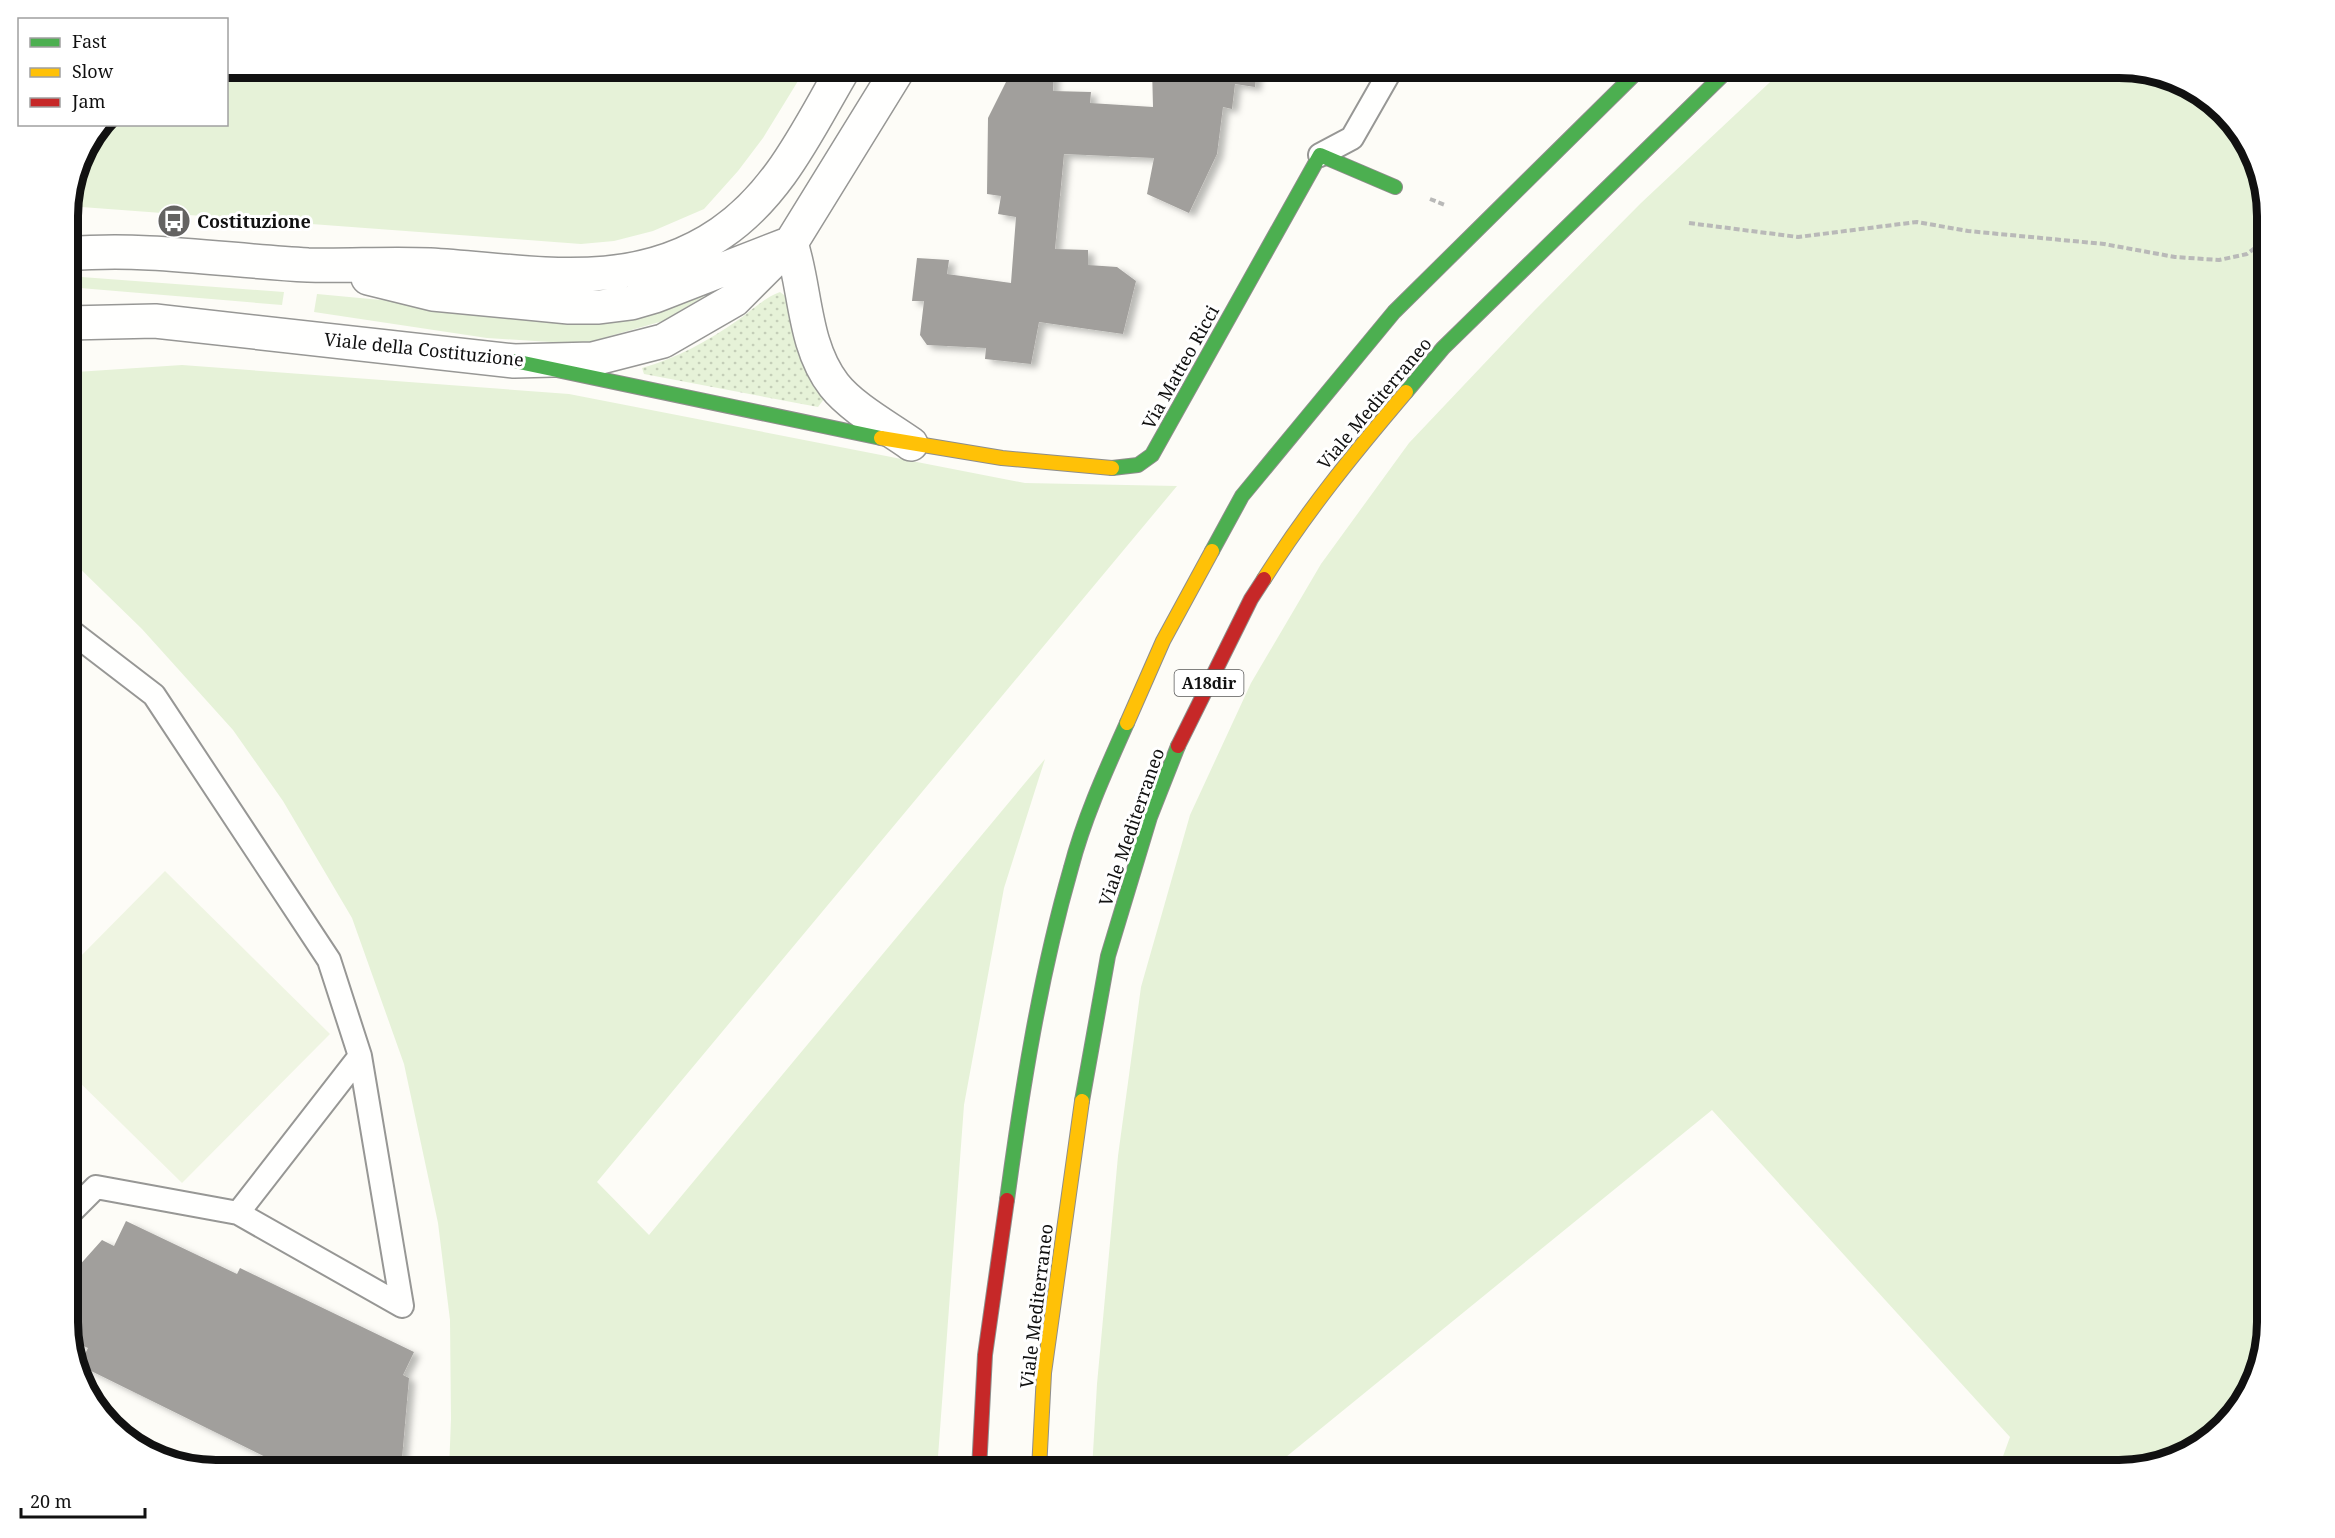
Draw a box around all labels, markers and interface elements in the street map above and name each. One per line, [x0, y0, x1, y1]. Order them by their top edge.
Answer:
legend [18, 18, 228, 126]
text: Fast [72, 29, 107, 53]
text: Slow [72, 59, 114, 83]
text: Jam [71, 89, 106, 113]
bus stop icon: Costituzione [156, 203, 192, 239]
place label: Costituzione [197, 209, 311, 233]
street label: Via Matteo Ricci [1136, 301, 1224, 433]
street label: Viale della Costituzione [323, 327, 525, 371]
street label: Viale Mediterraneo [1312, 332, 1436, 474]
road number: A18dir [1174, 670, 1244, 696]
street label: Viale Mediterraneo [1093, 745, 1169, 909]
street label: Viale Mediterraneo [1014, 1222, 1058, 1390]
scale bar [21, 1481, 146, 1519]
text: 20 m [30, 1489, 72, 1513]

